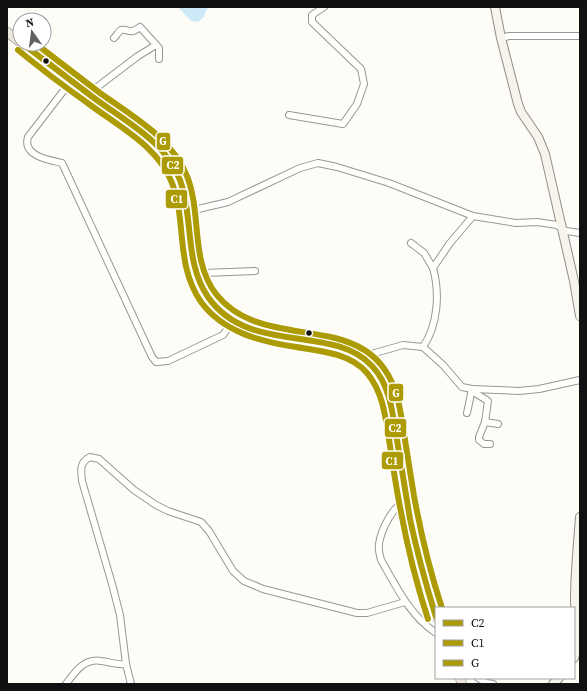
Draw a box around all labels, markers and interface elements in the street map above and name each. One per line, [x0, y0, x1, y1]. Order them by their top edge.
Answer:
north arrow [12, 12, 52, 52]
text: N [24, 15, 35, 31]
unlabelled marker [41, 56, 51, 66]
line badge: G [156, 132, 171, 151]
text: G [159, 134, 167, 149]
line badge: C2 [161, 156, 184, 175]
text: C2 [167, 158, 179, 173]
line badge: C1 [165, 189, 188, 209]
text: C1 [171, 192, 183, 207]
unlabelled marker [304, 328, 314, 338]
line badge: G [388, 383, 404, 402]
text: G [392, 386, 400, 401]
line badge: C2 [384, 418, 407, 438]
text: C2 [389, 421, 401, 436]
line badge: C1 [381, 451, 404, 470]
text: C1 [386, 454, 398, 469]
legend [435, 607, 575, 679]
text: C2 [471, 615, 485, 631]
text: C1 [471, 635, 485, 651]
text: G [471, 655, 479, 671]

